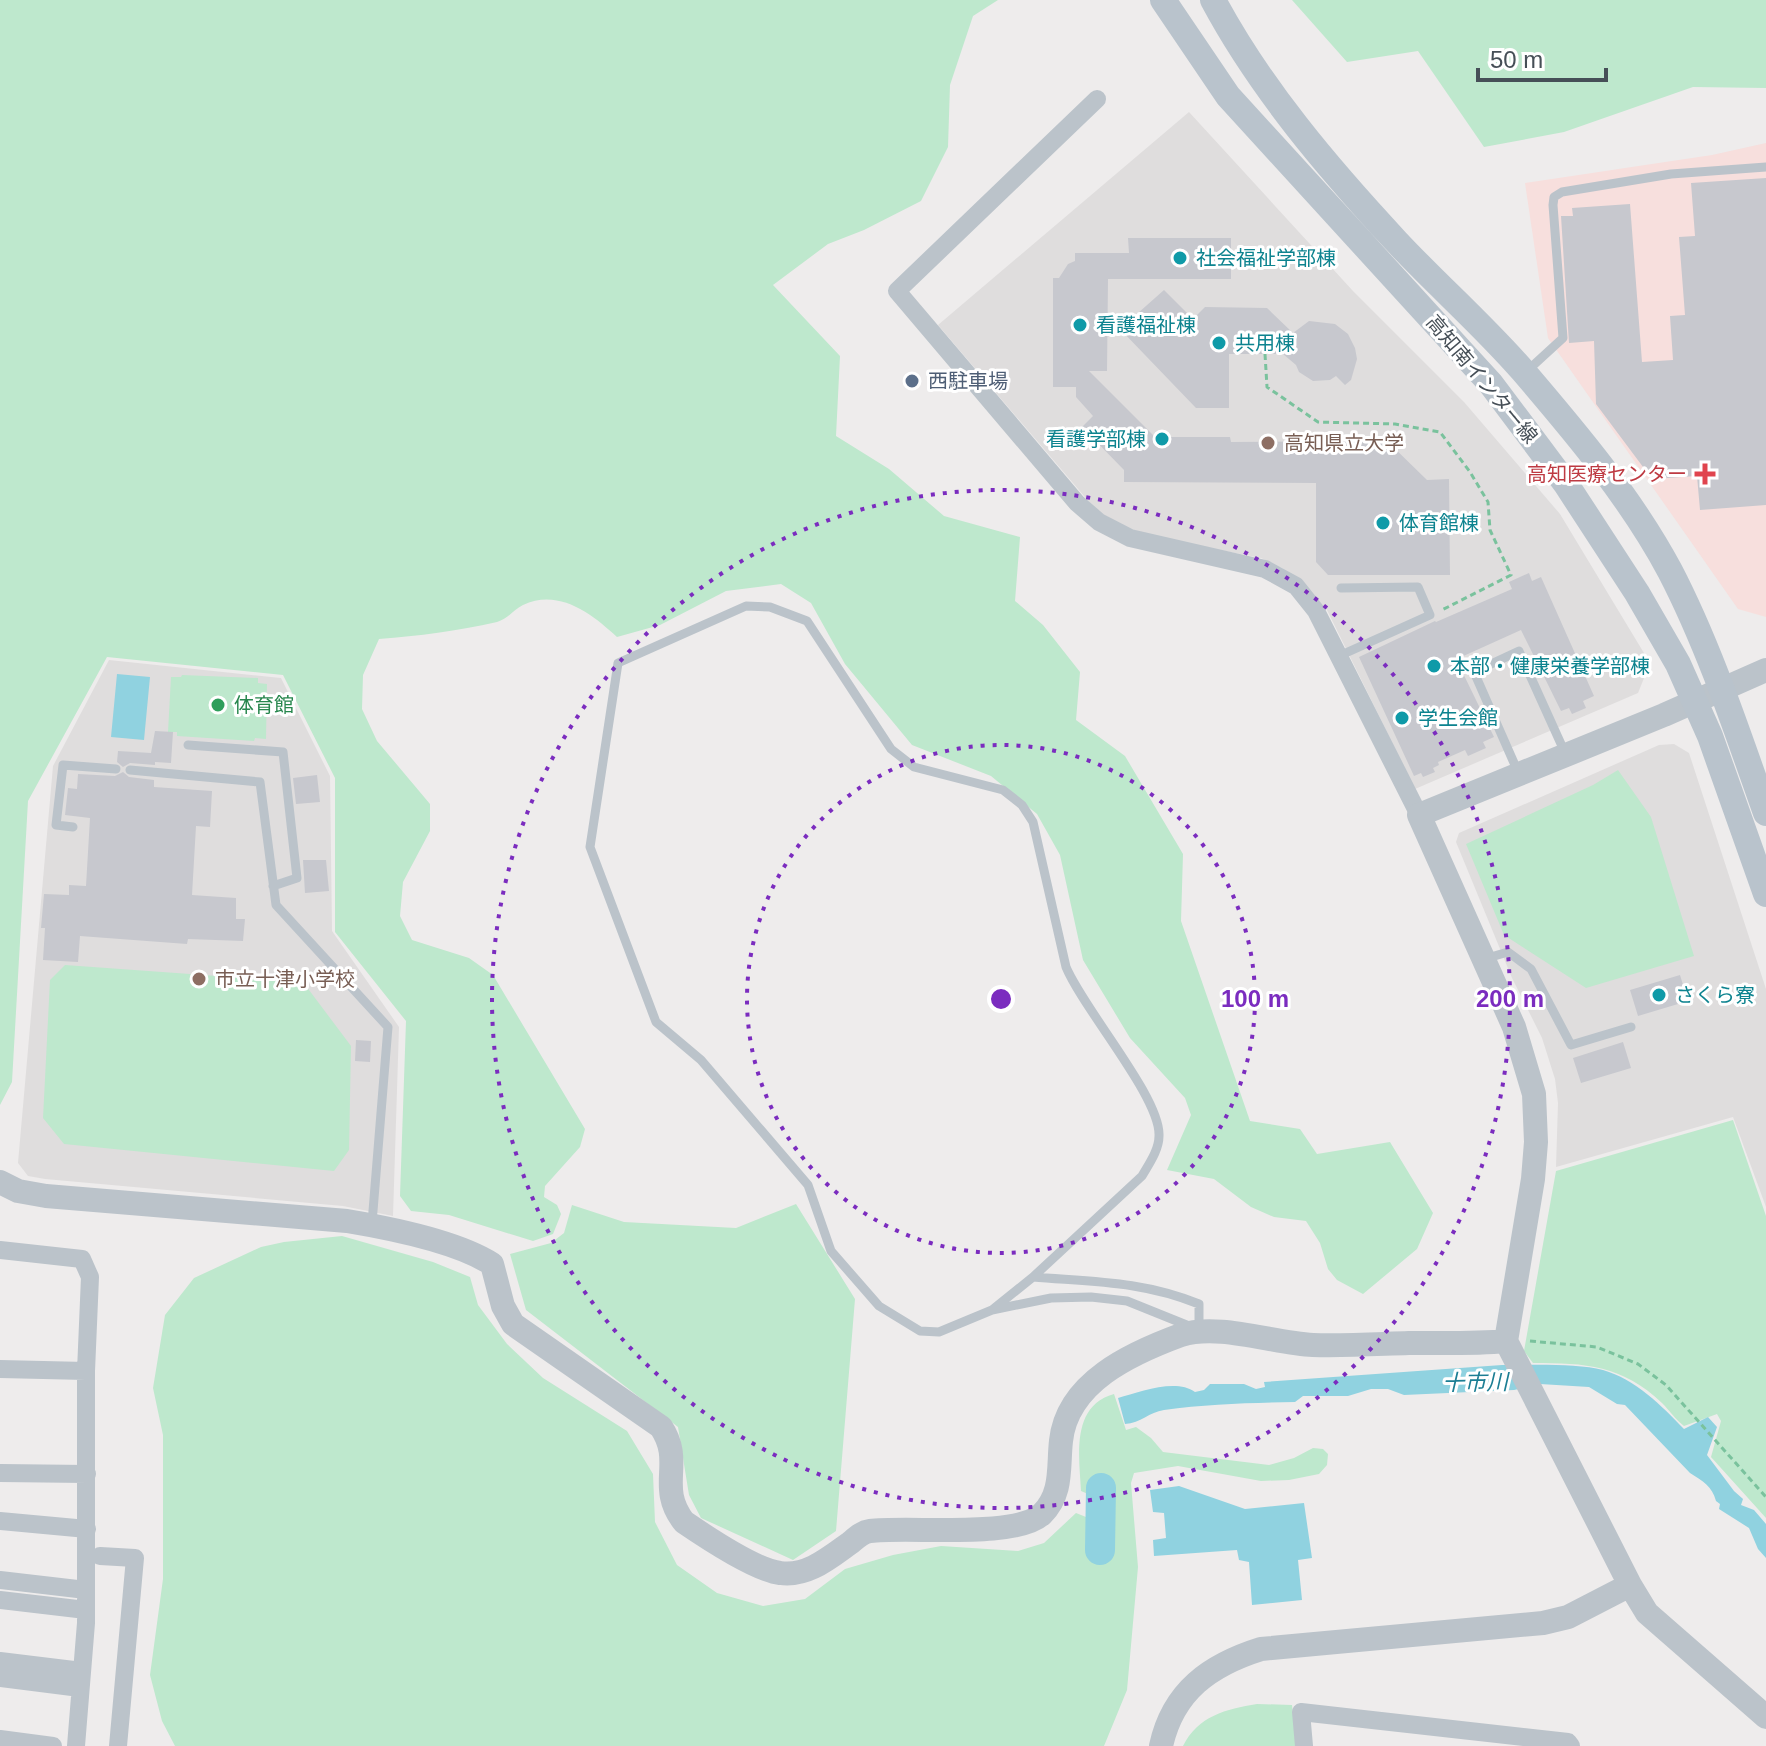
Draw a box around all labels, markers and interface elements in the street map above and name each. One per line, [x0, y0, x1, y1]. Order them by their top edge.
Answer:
scale bar [1478, 32, 1606, 82]
text: 50 m [1490, 46, 1543, 73]
place label: 社会福祉学部棟 [1196, 247, 1336, 269]
marker: 社会福祉学部棟 [1171, 249, 1189, 267]
street label: 高知南インター線 [1422, 311, 1542, 447]
place label: 看護福祉棟 [1096, 314, 1196, 336]
marker: 看護福祉棟 [1071, 316, 1089, 334]
place label: 共用棟 [1235, 332, 1295, 354]
marker: 共用棟 [1210, 334, 1228, 352]
place label: 西駐車場 [928, 370, 1008, 392]
marker: 西駐車場 [903, 372, 921, 390]
place label: 看護学部棟 [1046, 428, 1146, 450]
marker: 看護学部棟 [1153, 430, 1171, 448]
place label: 高知県立大学 [1284, 432, 1404, 454]
marker: 高知県立大学 [1259, 434, 1277, 452]
place label: 高知医療センター [1527, 463, 1687, 485]
marker: 高知医療センター [1694, 463, 1716, 485]
place label: 体育館棟 [1399, 512, 1479, 534]
marker: 体育館棟 [1374, 514, 1392, 532]
place label: 本部・健康栄養学部棟 [1450, 655, 1650, 677]
marker: 本部・健康栄養学部棟 [1425, 657, 1443, 675]
place label: 体育館 [234, 694, 294, 716]
marker: 体育館 [209, 696, 227, 714]
place label: 学生会館 [1418, 707, 1498, 729]
marker: 学生会館 [1393, 709, 1411, 727]
place label: 市立十津小学校 [215, 968, 355, 990]
marker: 市立十津小学校 [190, 970, 208, 988]
place label: さくら寮 [1675, 984, 1755, 1006]
centre of rings [987, 985, 1015, 1013]
text: 100 m [1221, 985, 1289, 1012]
text: 200 m [1476, 985, 1544, 1012]
marker: さくら寮 [1650, 986, 1668, 1004]
water label: 十市川 [1442, 1369, 1510, 1396]

